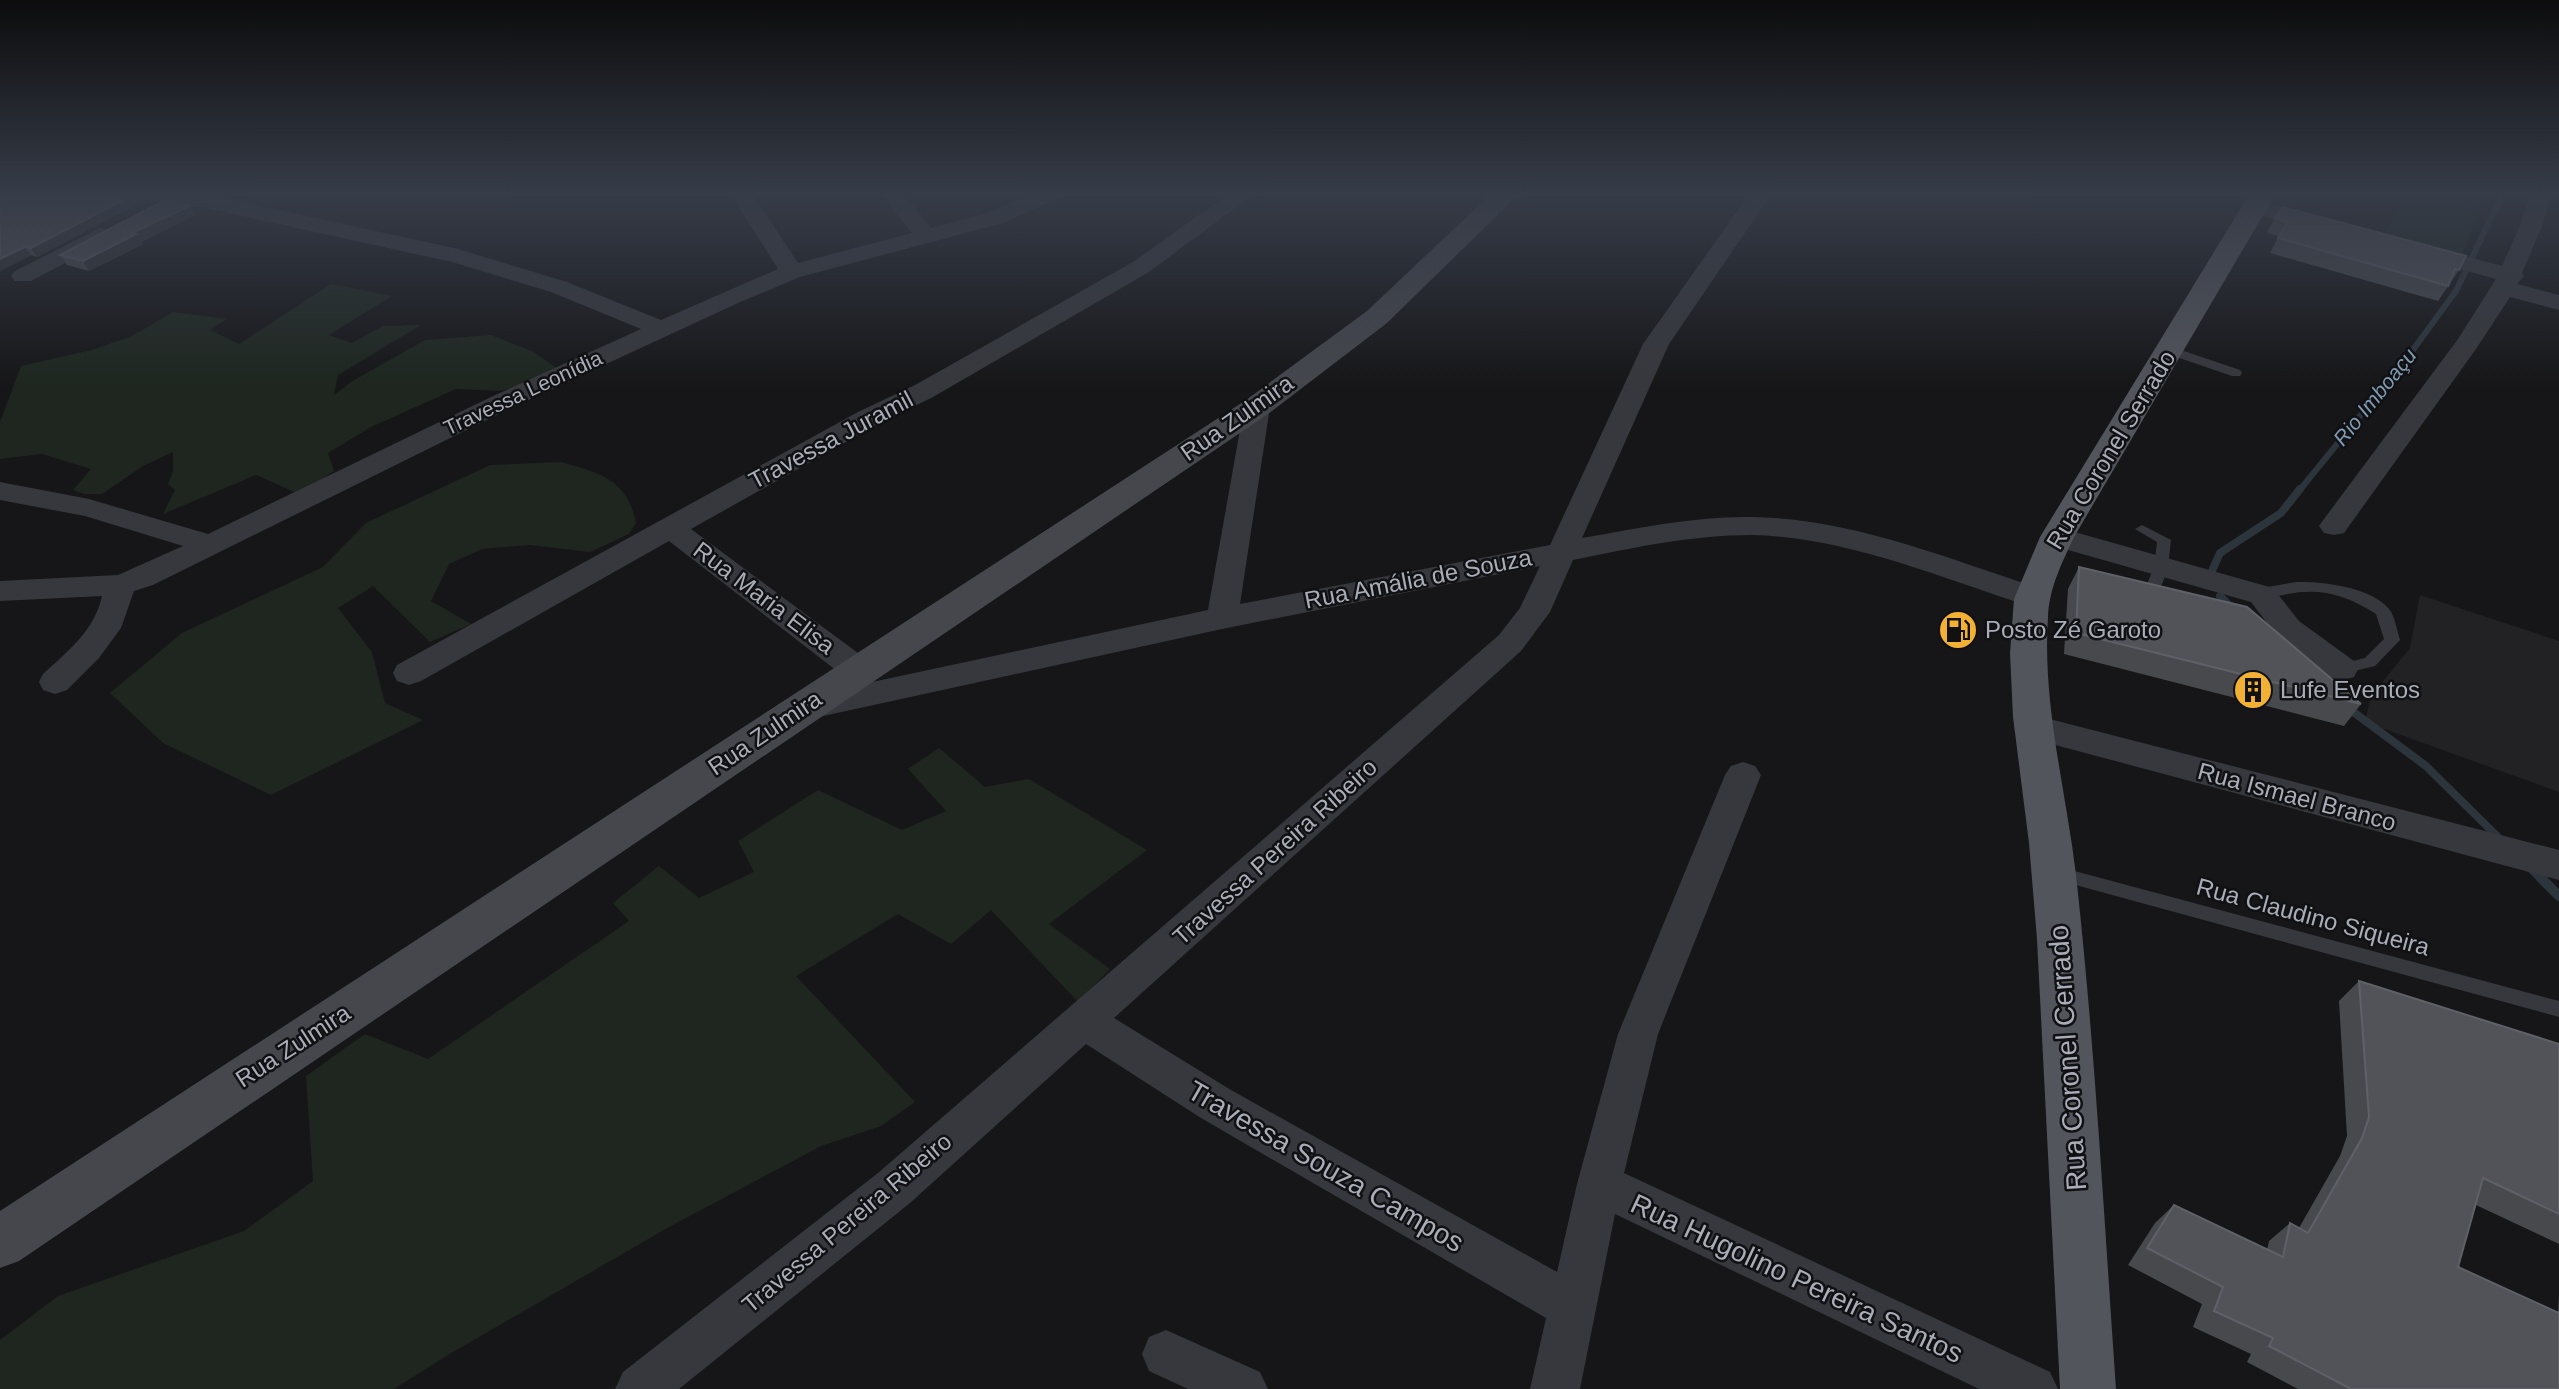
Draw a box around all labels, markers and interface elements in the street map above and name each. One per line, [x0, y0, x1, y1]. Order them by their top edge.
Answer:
water label: Rio Imboaçu [2329, 343, 2421, 450]
street label: Travessa Leonídia [440, 346, 606, 439]
street label: Rua Coronel Serrado [2041, 346, 2181, 554]
street label: Rua Zulmira [1175, 369, 1299, 466]
street label: Travessa Juramil [744, 385, 917, 494]
street label: Rua Maria Elisa [689, 536, 841, 660]
street label: Rua Amália de Souza [1302, 543, 1534, 614]
fuel station icon: Posto Zé Garoto [1937, 609, 1979, 651]
place label: Posto Zé Garoto [1985, 616, 2161, 643]
building icon: Lufe Eventos [2232, 669, 2274, 711]
place label: Lufe Eventos [2280, 676, 2420, 703]
street label: Rua Zulmira [703, 684, 827, 780]
street label: Travessa Pereira Ribeiro [1167, 753, 1382, 950]
street label: Rua Ismael Branco [2195, 757, 2399, 836]
street label: Rua Claudino Siqueira [2194, 872, 2433, 961]
street label: Rua Coronel Cerrado [2043, 924, 2092, 1192]
street label: Rua Zulmira [231, 998, 355, 1092]
street label: Travessa Souza Campos [1182, 1075, 1469, 1258]
street label: Travessa Pereira Ribeiro [737, 1127, 957, 1318]
street label: Rua Hugolino Pereira Santos [1626, 1188, 1968, 1369]

